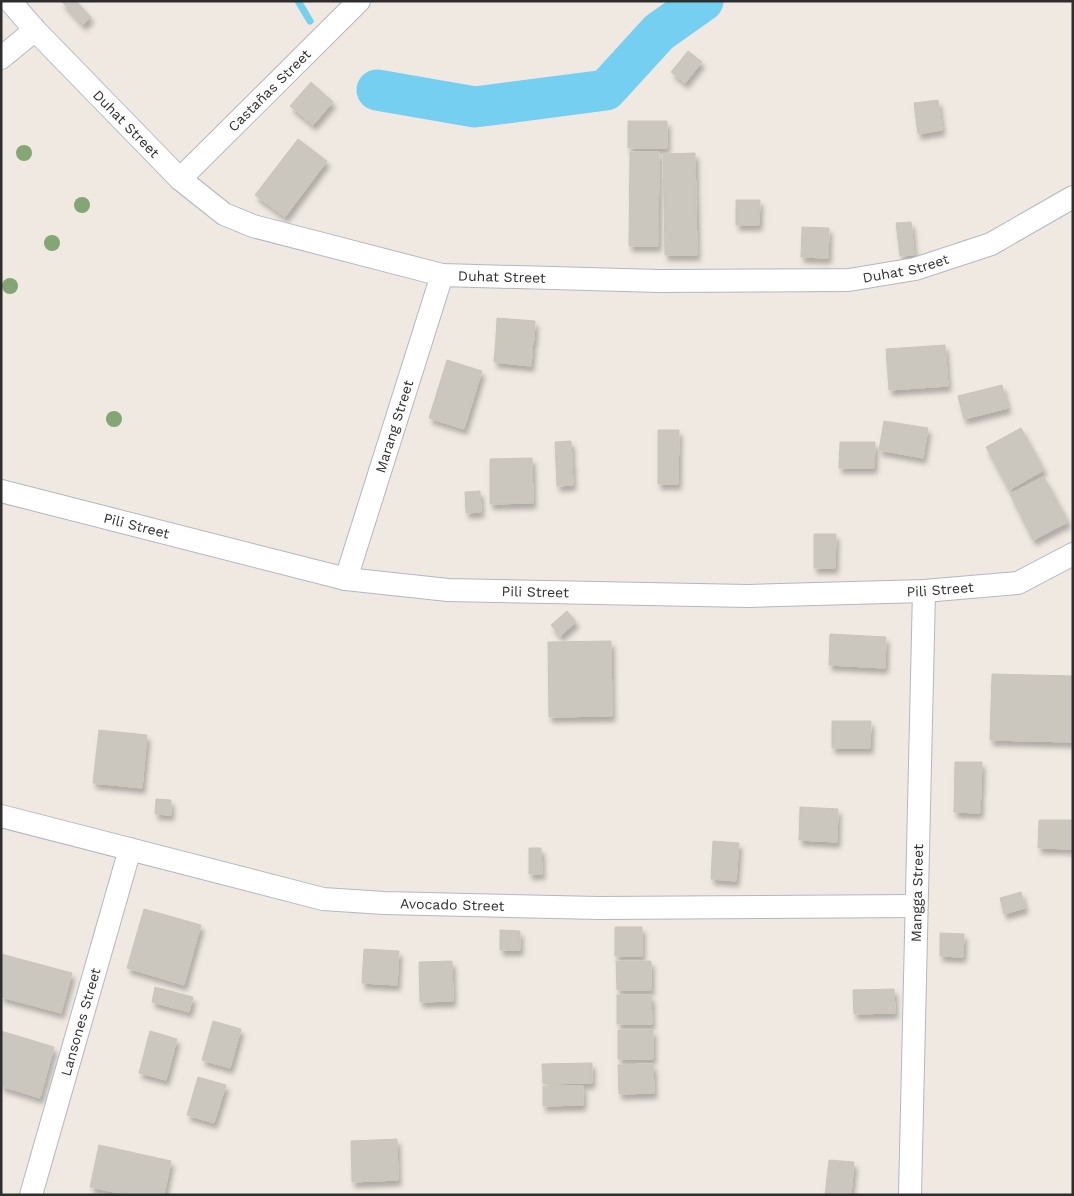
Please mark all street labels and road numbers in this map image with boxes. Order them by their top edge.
street label: Castañas Street [225,46,314,135]
street label: Duhat Street [90,87,163,161]
street label: Duhat Street [861,250,951,286]
street label: Duhat Street [458,267,546,286]
street label: Marang Street [372,378,416,475]
street label: Pili Street [102,510,171,542]
street label: Pili Street [906,579,974,599]
street label: Pili Street [502,583,569,600]
street label: Mangga Street [908,844,926,942]
street label: Avocado Street [400,895,505,914]
street label: Lansones Street [57,966,104,1078]

